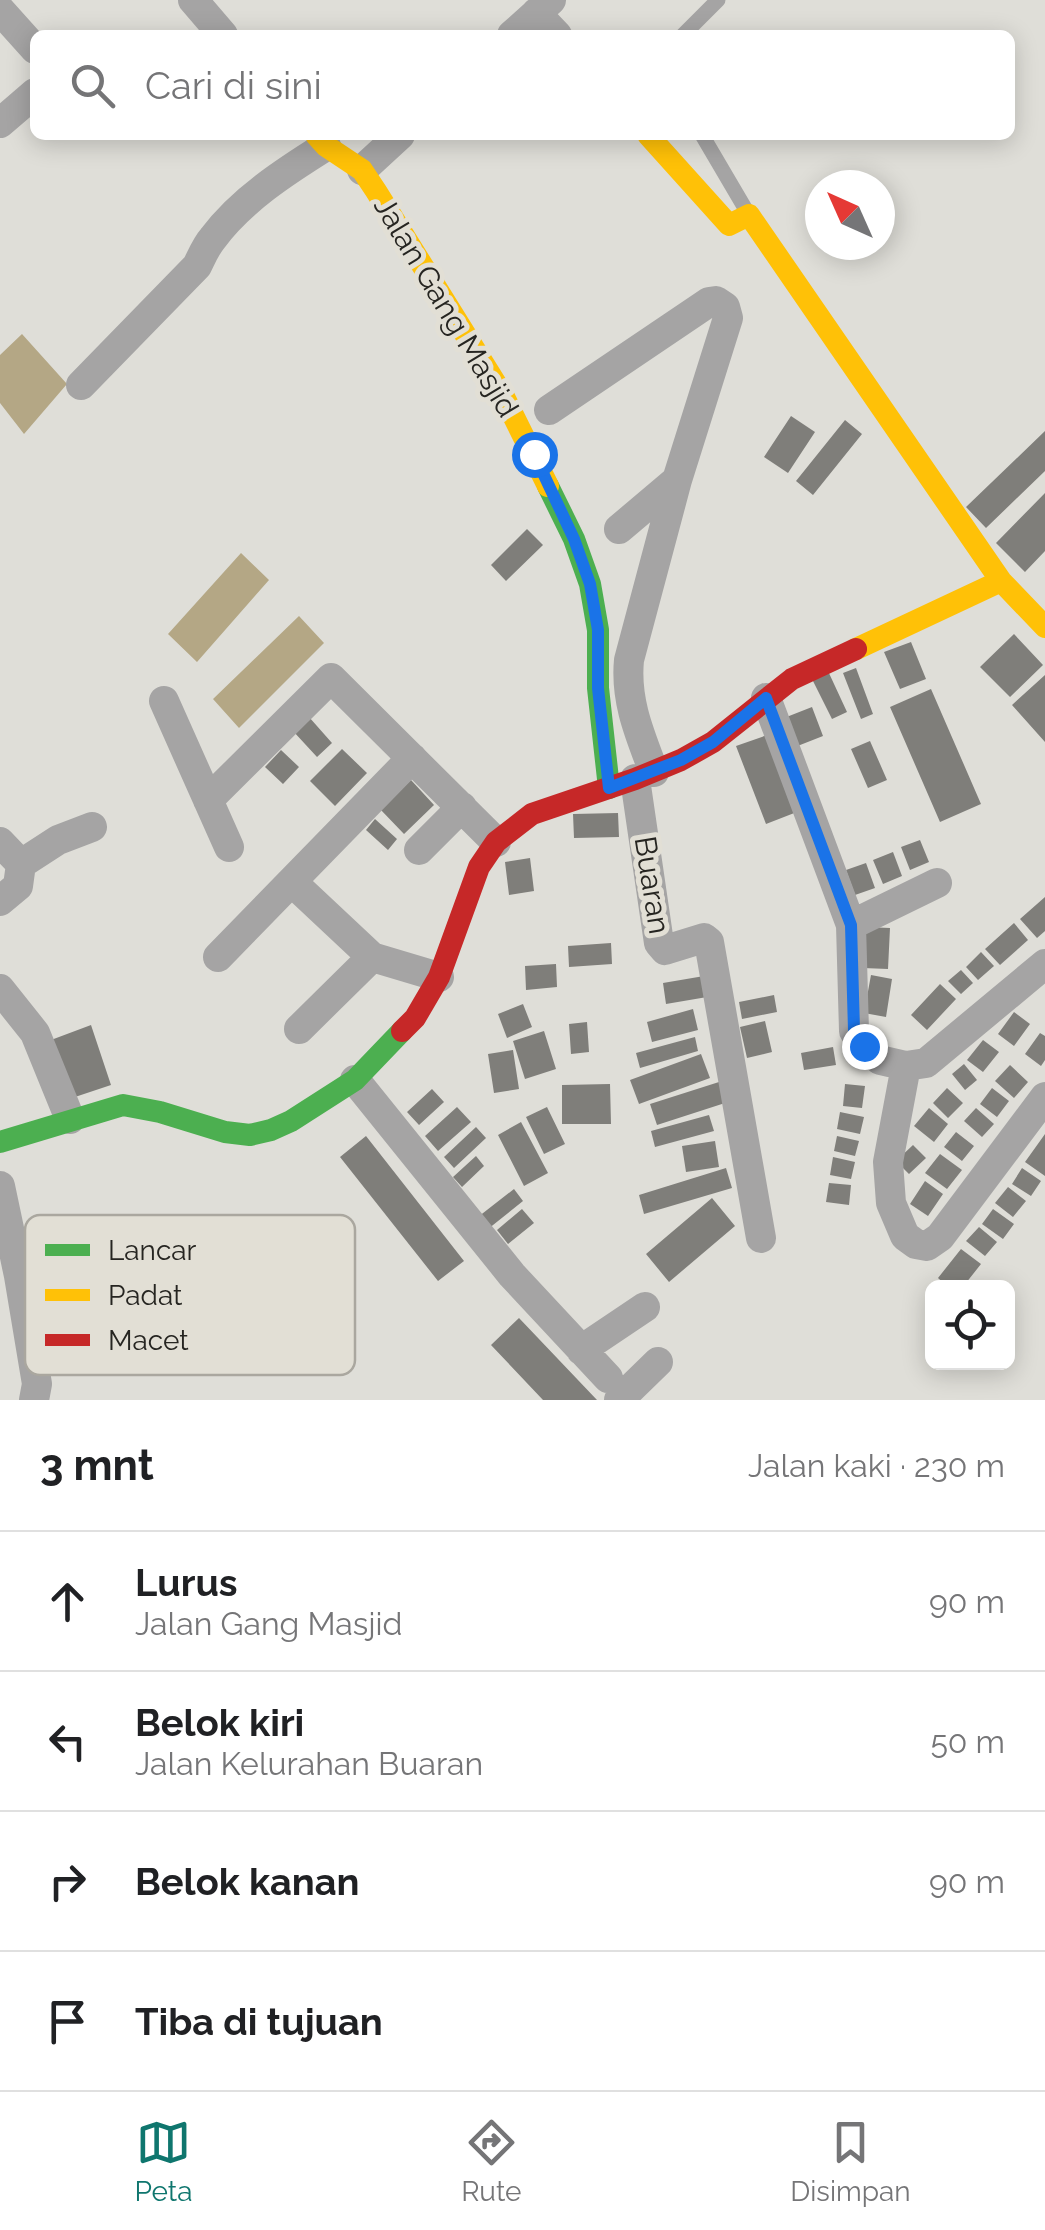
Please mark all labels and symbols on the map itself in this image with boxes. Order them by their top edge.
north arrow [805,170,895,260]
street label: Jalan Gang Masjid [367,190,526,423]
route start [512,432,558,478]
street label: Buaran [628,834,677,936]
route end [842,1024,888,1070]
legend [25,1215,355,1375]
text: Lancar [108,1234,197,1267]
text: Padat [108,1279,183,1312]
text: Macet [108,1324,189,1357]

